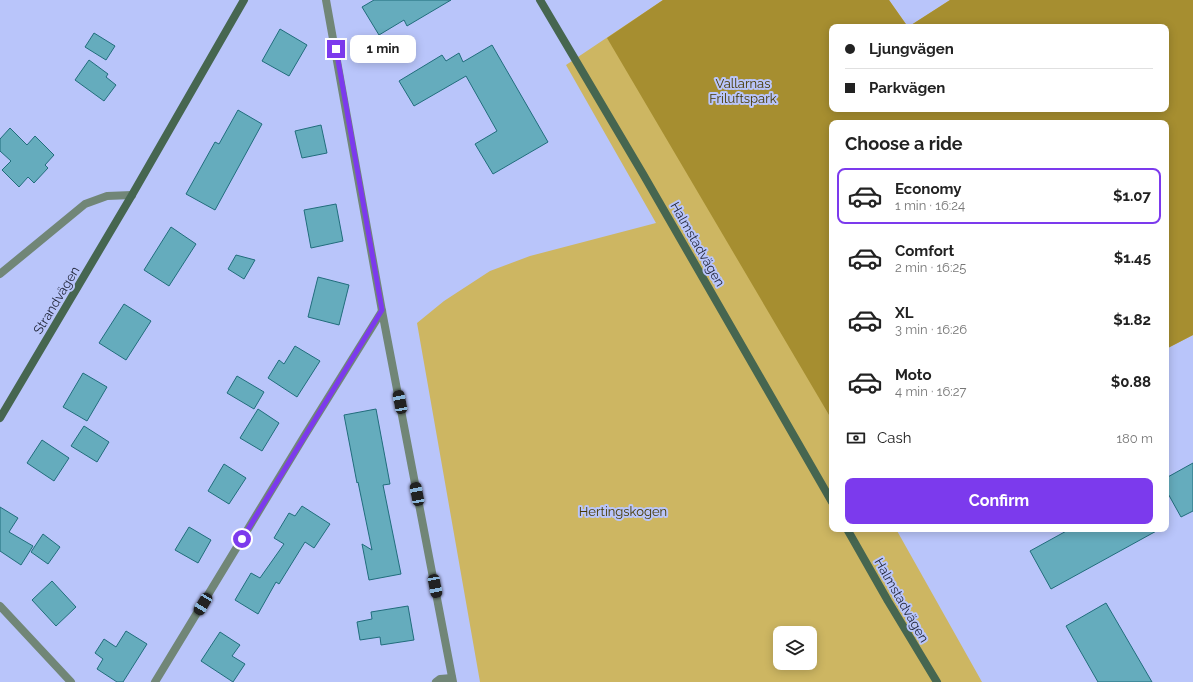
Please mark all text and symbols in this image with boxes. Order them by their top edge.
callout: 1 min [350,35,416,63]
route end [327,40,345,58]
text: Ljungvägen [869,40,954,58]
text: 1 min [367,41,399,56]
park label: Vallarnas Friluftspark [709,76,777,106]
text: Parkvägen [869,79,945,97]
text: Choose a ride [845,133,963,154]
icon: car [847,178,883,214]
text: Economy [895,180,962,198]
text: $1.07 [1113,187,1151,205]
text: 1 min · 16:24 [895,198,965,213]
street label: Halmstadvägen [667,199,728,289]
icon: car [847,240,883,276]
text: Comfort [895,242,954,260]
text: $1.45 [1114,249,1151,267]
text: 2 min · 16:25 [895,260,966,275]
street label: Strandvägen [30,264,83,337]
icon: car [847,302,883,338]
text: XL [895,304,913,322]
text: $1.82 [1113,311,1151,329]
text: 3 min · 16:26 [895,322,967,337]
icon: car [847,364,883,400]
text: Moto [895,366,932,384]
text: $0.88 [1111,373,1151,391]
text: 4 min · 16:27 [895,384,966,399]
car [392,389,408,415]
icon: cash [845,427,867,449]
text: Cash [877,429,911,447]
text: 180 m [1117,431,1153,446]
button: Confirm [845,478,1153,524]
car [409,481,425,507]
park label: Hertingskogen [579,504,667,519]
route start [233,530,251,548]
street label: Halmstadvägen [871,555,932,645]
car [427,573,443,599]
car [192,591,214,617]
map controls [773,626,817,670]
button: layers [773,626,817,670]

